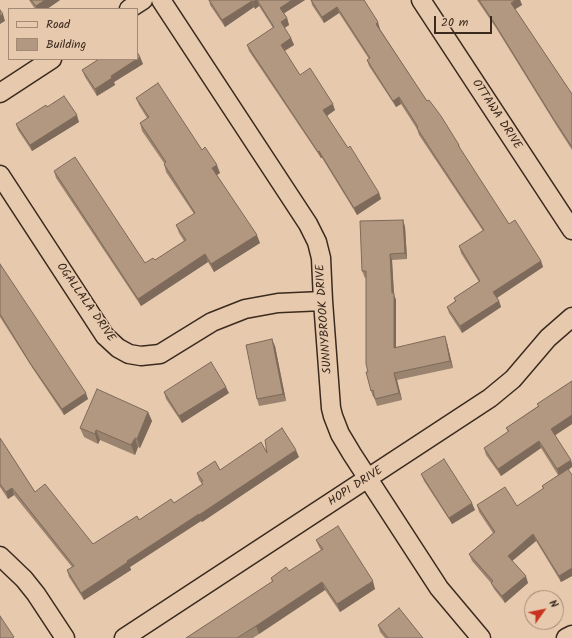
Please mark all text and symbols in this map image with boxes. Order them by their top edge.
legend [8,8,138,60]
scale bar [436,8,494,34]
text: 20 m [441,13,468,32]
text: Road [46,15,70,34]
text: Building [46,35,86,54]
street label: OTTAWA DRIVE [468,77,524,153]
street label: OGALLALA DRIVE [52,261,118,345]
street label: SUNNYBROOK DRIVE [314,264,336,374]
street label: HOPI DRIVE [326,464,386,510]
north arrow [524,590,564,630]
text: N [544,596,563,612]

